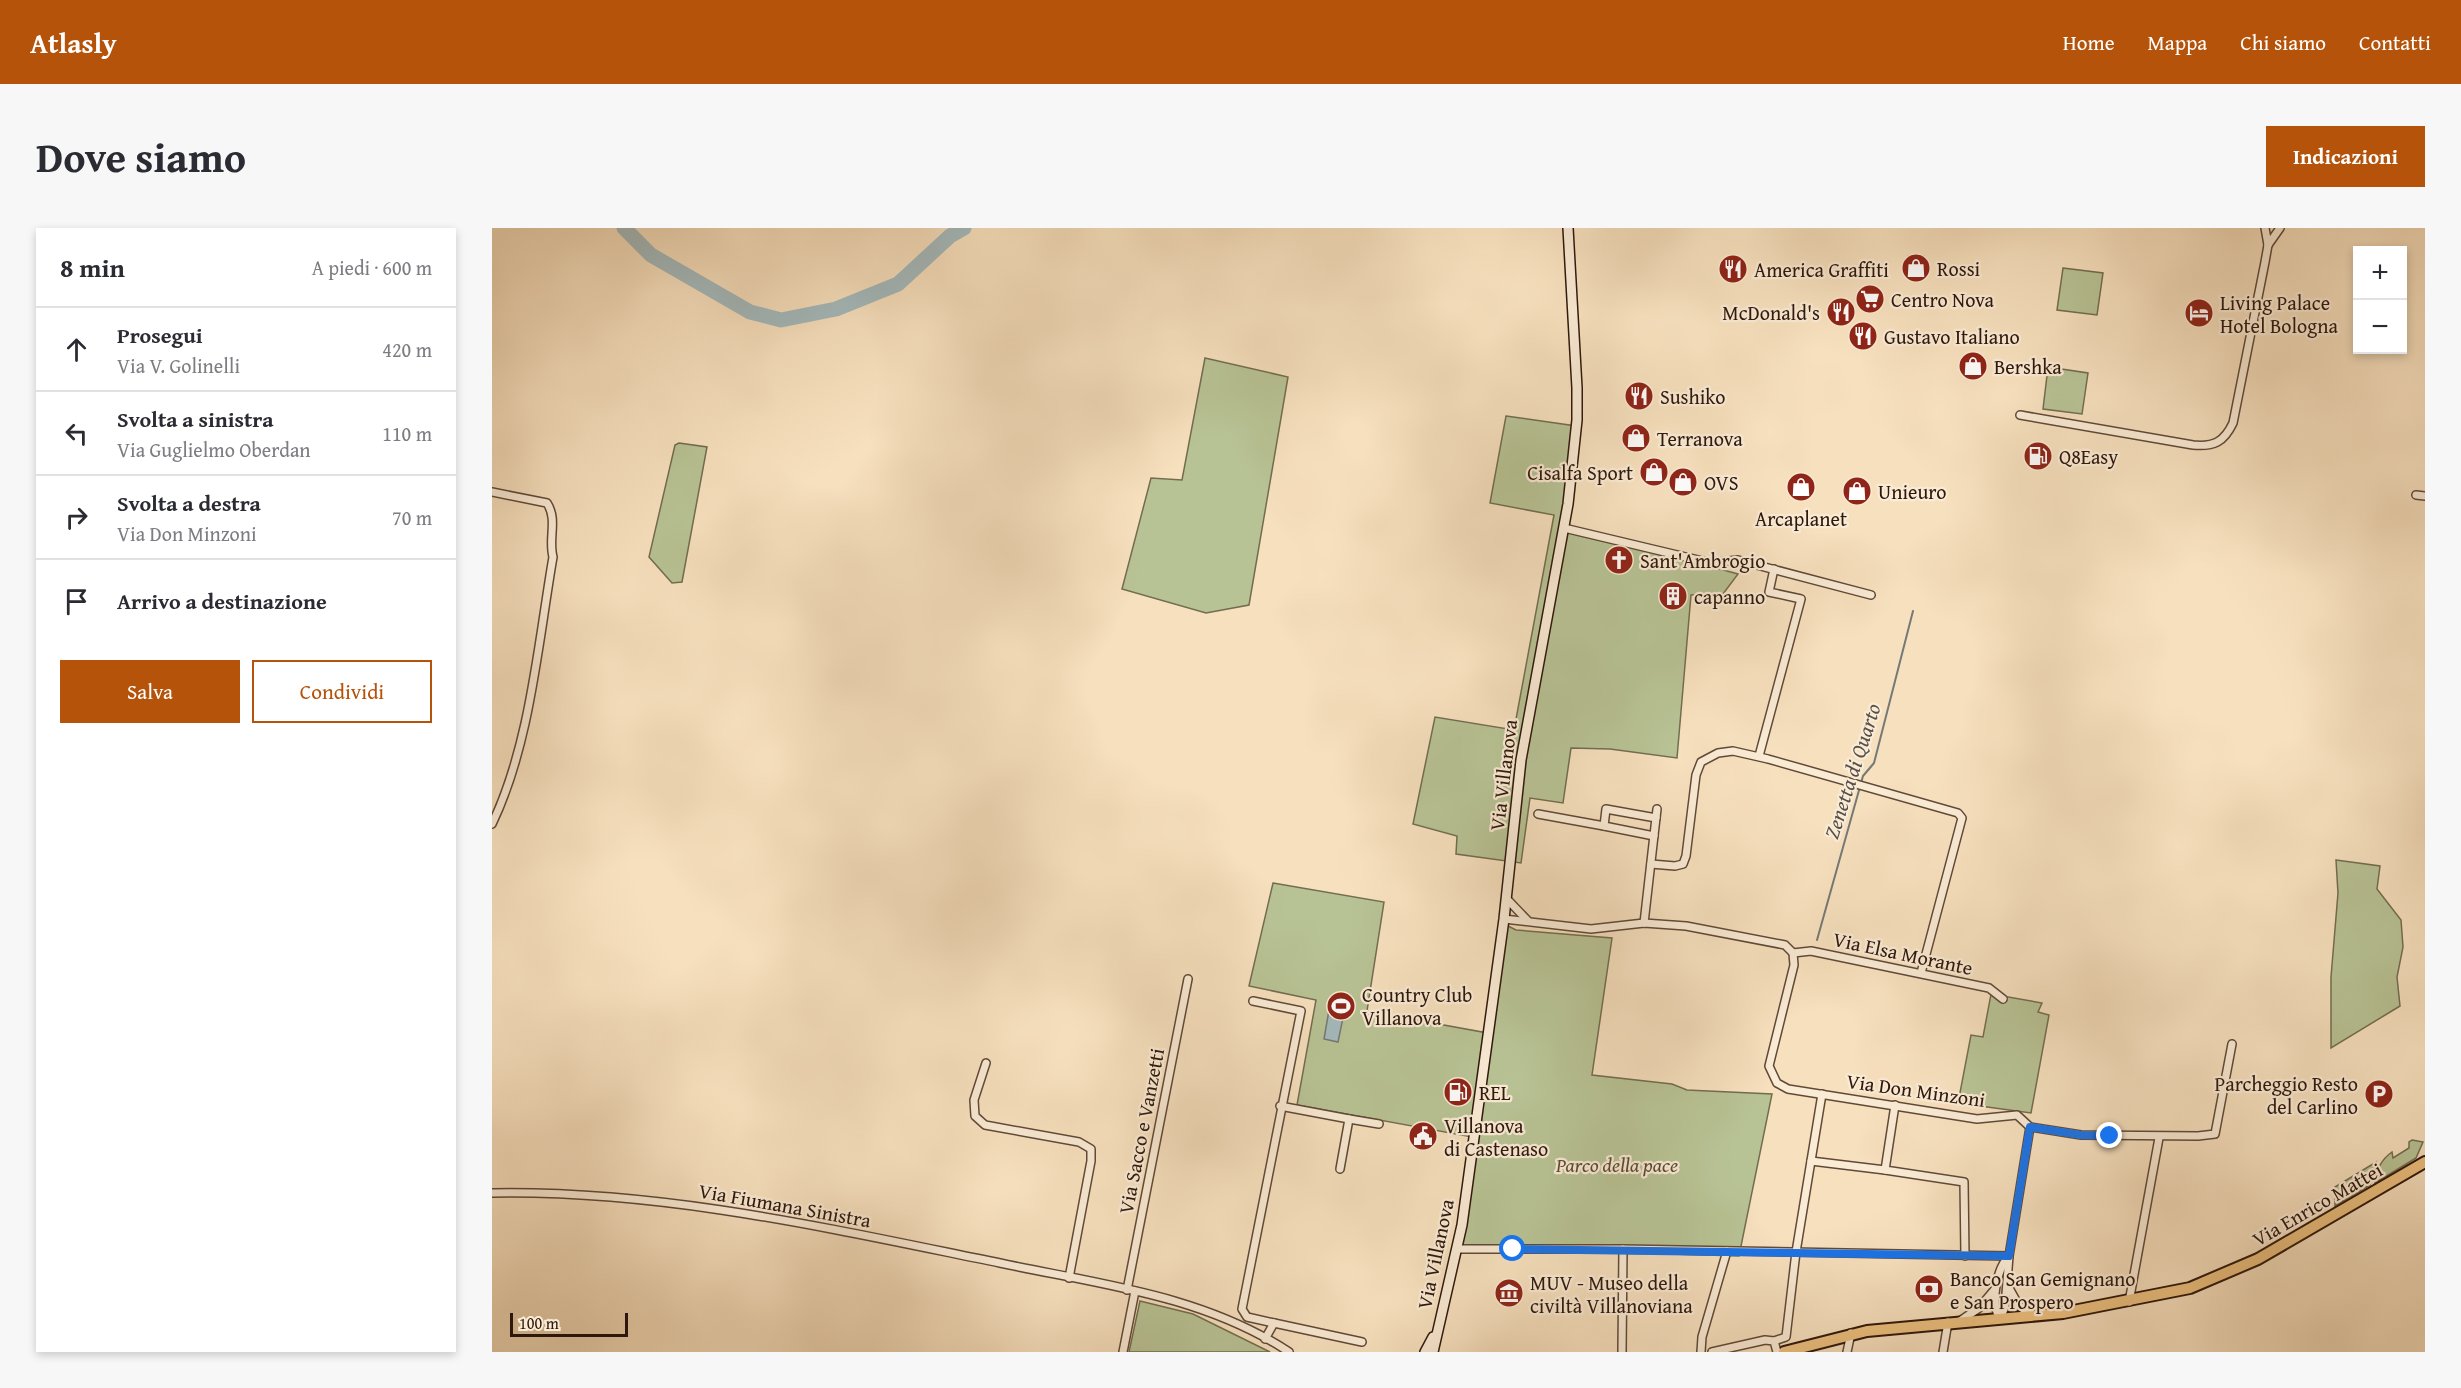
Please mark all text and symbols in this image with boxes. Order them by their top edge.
text: Atlasly [30,22,117,63]
text: Home [2063,27,2115,58]
text: Mappa [2148,27,2207,58]
text: Chi siamo [2240,27,2326,58]
text: Contatti [2359,27,2431,58]
text: Dove siamo [36,126,246,187]
button: Indicazioni [2266,126,2425,187]
map controls [2353,246,2407,354]
button: + [2353,246,2407,300]
text: 8 min [60,248,125,287]
shop icon: Rossi [1900,252,1932,284]
text: A piedi · 600 m [312,253,432,282]
restaurant icon: America Graffiti [1717,253,1749,285]
place label: Rossi [1937,254,1981,283]
place label: America Graffiti [1754,255,1889,284]
supermarket icon: Centro Nova [1854,283,1886,315]
place label: Centro Nova [1891,285,1995,314]
place label: Living Palace Hotel Bologna [2220,288,2338,340]
restaurant icon: McDonald's [1825,296,1857,328]
hotel icon: Living Palace Hotel Bologna [2183,297,2215,329]
place label: McDonald's [1722,298,1820,327]
button: − [2353,300,2407,354]
text: Prosegui [117,319,203,351]
restaurant icon: Gustavo Italiano [1847,320,1879,352]
place label: Gustavo Italiano [1884,322,2020,351]
icon: ahead [60,333,93,366]
text: 420 m [382,335,432,364]
shop icon: Bershka [1957,350,1989,382]
text: Via V. Golinelli [117,351,240,380]
place label: Bershka [1994,352,2062,381]
restaurant icon: Sushiko [1623,380,1655,412]
place label: Sushiko [1660,382,1725,411]
text: Svolta a sinistra [117,403,274,435]
icon: left [60,417,93,450]
text: 110 m [382,419,432,448]
shop icon: Terranova [1620,422,1652,454]
place label: Terranova [1657,424,1743,453]
text: Via Guglielmo Oberdan [117,435,311,464]
fuel station icon: Q8Easy [2022,440,2054,472]
place label: Q8Easy [2059,442,2118,471]
shop icon: Cisalfa Sport [1638,456,1670,488]
place label: Cisalfa Sport [1527,458,1633,487]
shop icon: OVS [1667,466,1699,498]
place label: OVS [1704,468,1738,497]
shop icon: Arcaplanet [1785,471,1817,503]
shop icon: Unieuro [1841,475,1873,507]
place label: Unieuro [1878,477,1946,506]
text: Svolta a destra [117,487,261,519]
icon: right [60,501,93,534]
text: 70 m [392,503,432,532]
place label: Arcaplanet [1755,504,1847,533]
text: Via Don Minzoni [117,519,257,548]
church icon: Sant'Ambrogio [1603,544,1635,576]
place label: Sant'Ambrogio [1640,546,1765,575]
building icon: capanno [1657,580,1689,612]
place label: capanno [1694,582,1765,611]
icon: arrive [60,585,93,618]
text: Arrivo a destinazione [117,585,327,617]
button: Salva [60,660,240,723]
button: Condividi [252,660,432,723]
water label: Zenetta di Quarto [1815,699,1889,843]
street label: Via Villanova [1482,717,1524,832]
street label: Via Elsa Morante [1831,924,1975,982]
place label: Country Club Villanova [1362,980,1472,1032]
sports icon: Country Club Villanova [1325,990,1357,1022]
street label: Via Sacco e Vanzetti [1111,1045,1171,1216]
street label: Via Don Minzoni [1845,1066,1988,1114]
place label: Parcheggio Resto del Carlino [2214,1069,2358,1121]
fuel station icon: REL [1442,1076,1474,1108]
place label: REL [1479,1078,1511,1107]
parking icon: Parcheggio Resto del Carlino [2363,1078,2395,1110]
place label: Villanova di Castenaso [1444,1111,1548,1163]
public building icon: Villanova di Castenaso [1407,1120,1439,1152]
route end [2096,1122,2122,1148]
park label: Parco della pace [1555,1150,1678,1179]
street label: Via Enrico Mattei [2246,1155,2388,1253]
street label: Via Fiumana Sinistra [697,1176,874,1235]
street label: Via Villanova [1409,1196,1461,1312]
route start [1499,1235,1525,1261]
place label: Banco San Gemignano e San Prospero [1950,1264,2136,1316]
place label: MUV - Museo della civiltà Villanoviana [1530,1268,1693,1320]
bank icon: Banco San Gemignano e San Prospero [1913,1273,1945,1305]
museum icon: MUV - Museo della civiltà Villanoviana [1493,1277,1525,1309]
scale bar [510,1310,628,1338]
text: 100 m [519,1311,559,1335]

